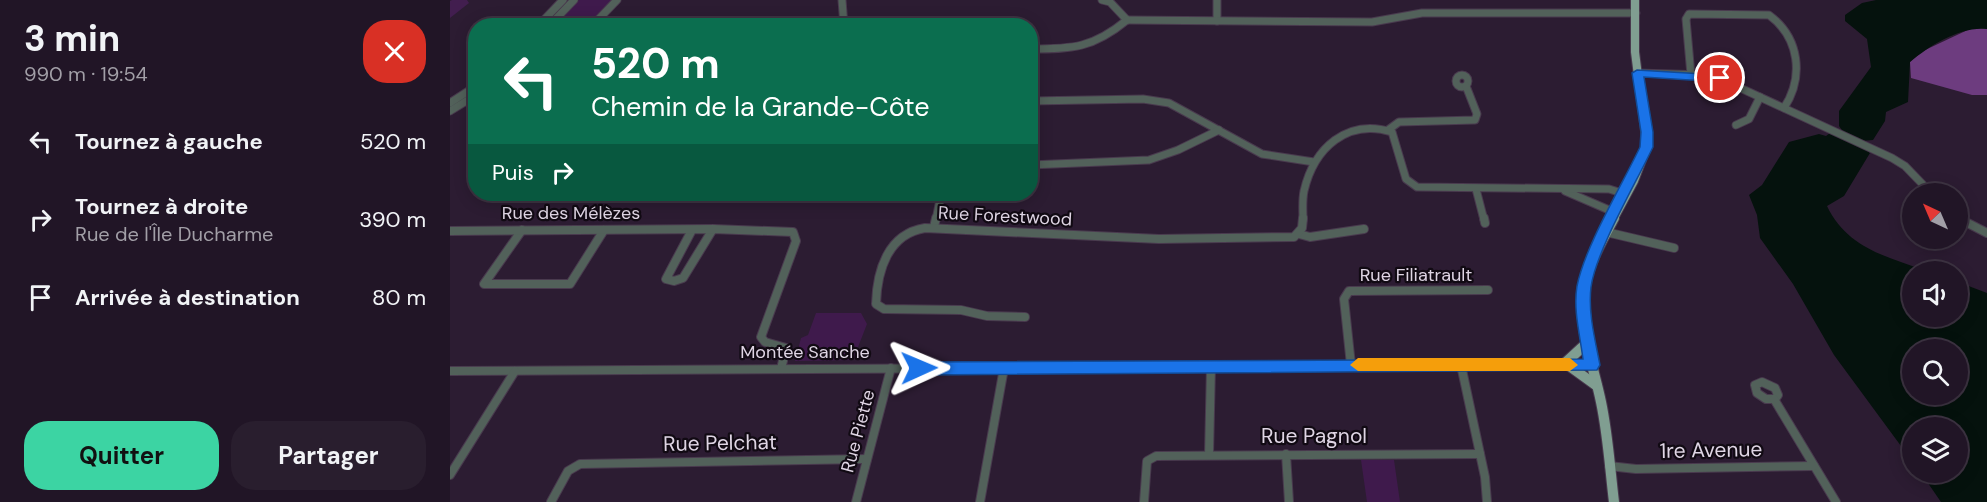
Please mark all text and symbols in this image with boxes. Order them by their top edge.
text: 3 min [24,15,120,62]
button: close [363,20,426,83]
text: 520 m [591,36,720,91]
icon: left [492,42,570,120]
pin [1694,52,1745,103]
text: 990 m · 19:54 [24,61,148,87]
icon: arrive [1703,61,1736,94]
text: Chemin de la Grande-Côte [591,89,930,124]
icon: left [24,125,57,158]
text: Tournez à gauche [75,127,263,156]
text: 520 m [360,127,426,156]
icon: right [546,156,579,189]
text: Puis [492,158,534,187]
north arrow [1902,183,1968,249]
map controls [1902,183,1968,483]
text: Tournez à droite [75,192,248,221]
street label: Rue des Mélèzes [502,201,640,225]
street label: Rue Forestwood [937,201,1073,231]
icon: right [24,203,57,236]
text: 390 m [359,205,426,234]
text: Rue de l'Île Ducharme [75,221,273,247]
button: sound [1902,261,1968,327]
street label: Rue Filiatrault [1360,263,1472,287]
icon: arrive [24,281,57,314]
text: Arrivée à destination [75,283,300,312]
text: 80 m [372,283,426,312]
position arrow [887,336,951,400]
button: search [1902,339,1968,405]
street label: Montée Sanche [740,340,870,364]
street label: Rue Piette [835,387,881,475]
button: layers [1902,417,1968,483]
button: Quitter [24,421,219,490]
button: Partager [231,421,426,490]
street label: Rue Pagnol [1261,422,1367,450]
street label: Rue Pelchat [663,428,777,458]
street label: 1re Avenue [1659,435,1763,465]

